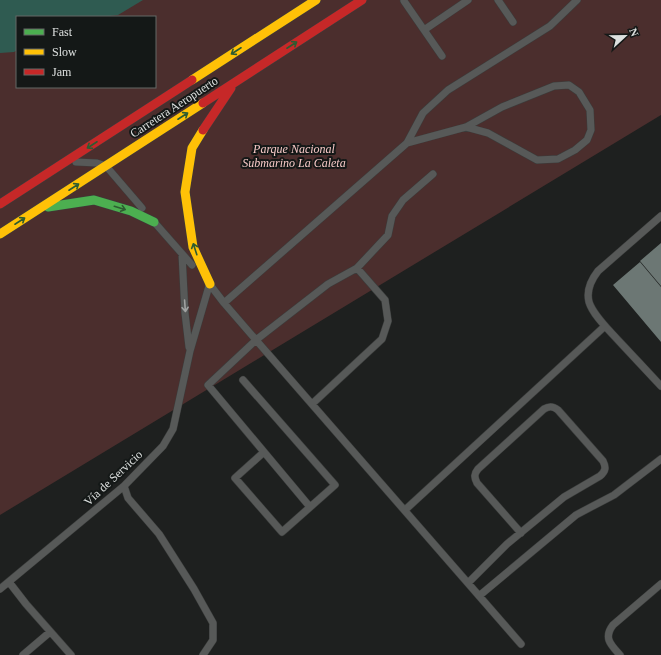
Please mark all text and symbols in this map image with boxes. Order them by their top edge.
legend [16,16,156,88]
north arrow [605,16,645,56]
text: Fast [52,25,73,39]
text: N [627,26,641,38]
one-way arrow [286,41,298,49]
text: Slow [52,45,77,59]
one-way arrow [230,48,242,56]
text: Jam [52,65,72,79]
street label: Carretera Aeropuerto [128,73,220,141]
one-way arrow [177,112,188,120]
one-way arrow [87,141,98,149]
park label: Parque Nacional Submarino La Caleta [242,142,346,170]
one-way arrow [68,182,80,190]
one-way arrow [114,205,127,212]
one-way arrow [15,217,26,225]
one-way arrow [191,242,198,255]
one-way arrow [181,299,189,312]
street label: Vía de Servicio [81,447,145,509]

